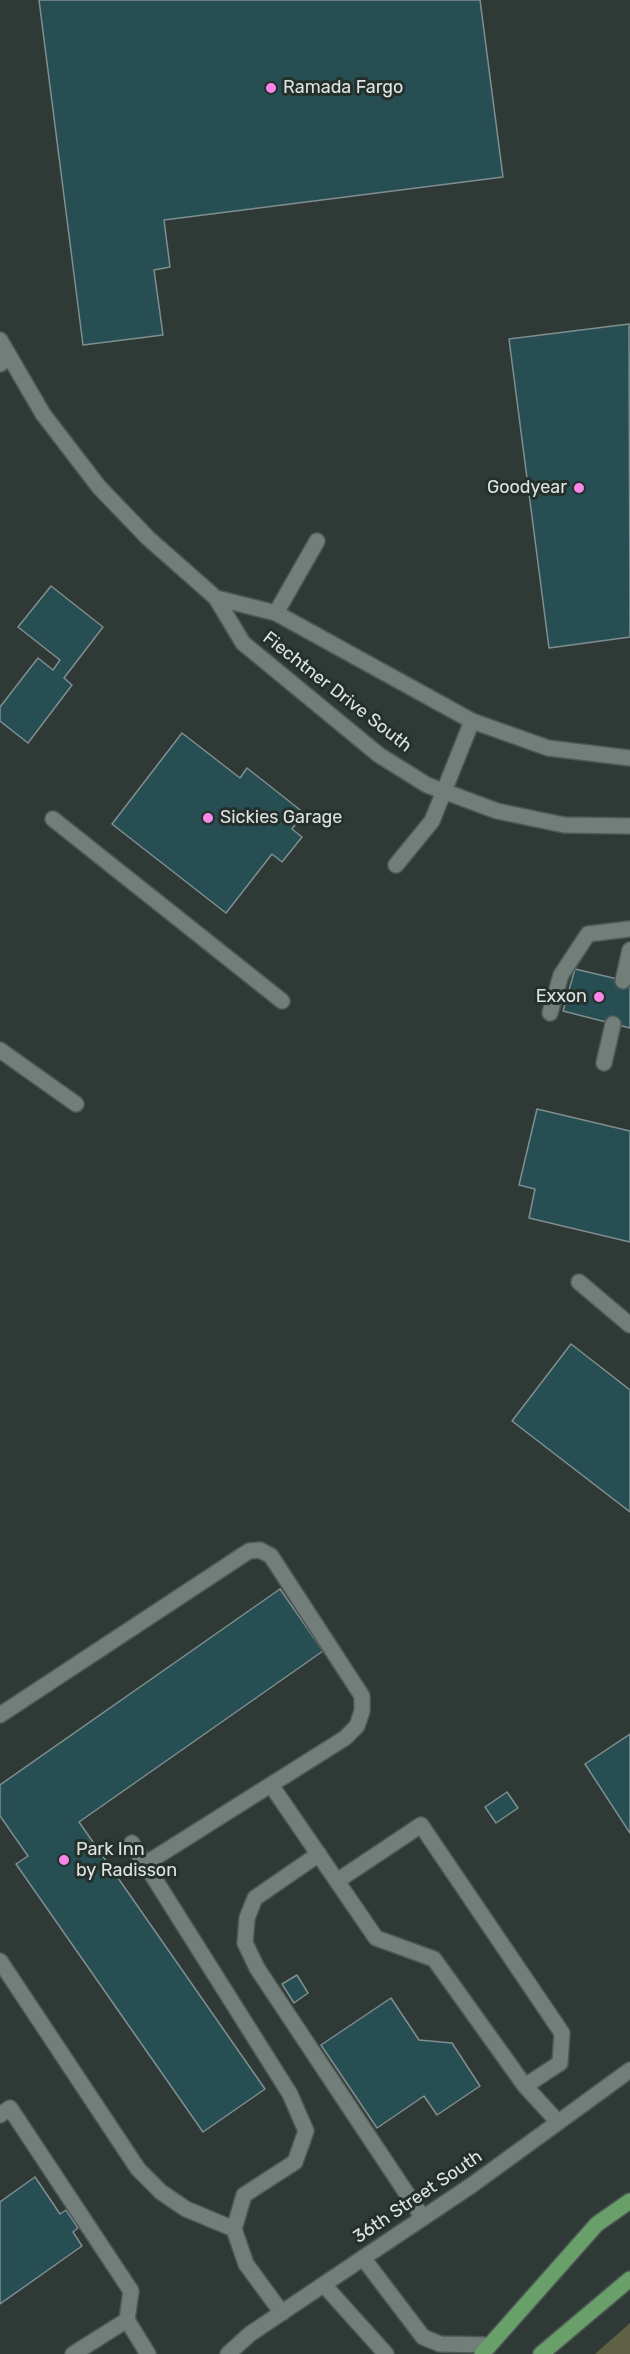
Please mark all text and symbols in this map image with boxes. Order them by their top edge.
place label: Ramada Fargo [283,77,403,99]
marker: Ramada Fargo [264,81,278,95]
place label: Goodyear [487,477,567,499]
marker: Goodyear [572,481,586,495]
street label: Fiechtner Drive South [258,627,416,757]
place label: Sickies Garage [220,807,342,829]
marker: Sickies Garage [201,811,215,825]
place label: Exxon [536,986,587,1008]
marker: Exxon [592,990,606,1004]
place label: Park Inn by Radisson [76,1839,177,1882]
marker: Park Inn by Radisson [57,1853,71,1867]
street label: 36th Street South [349,2146,487,2248]

